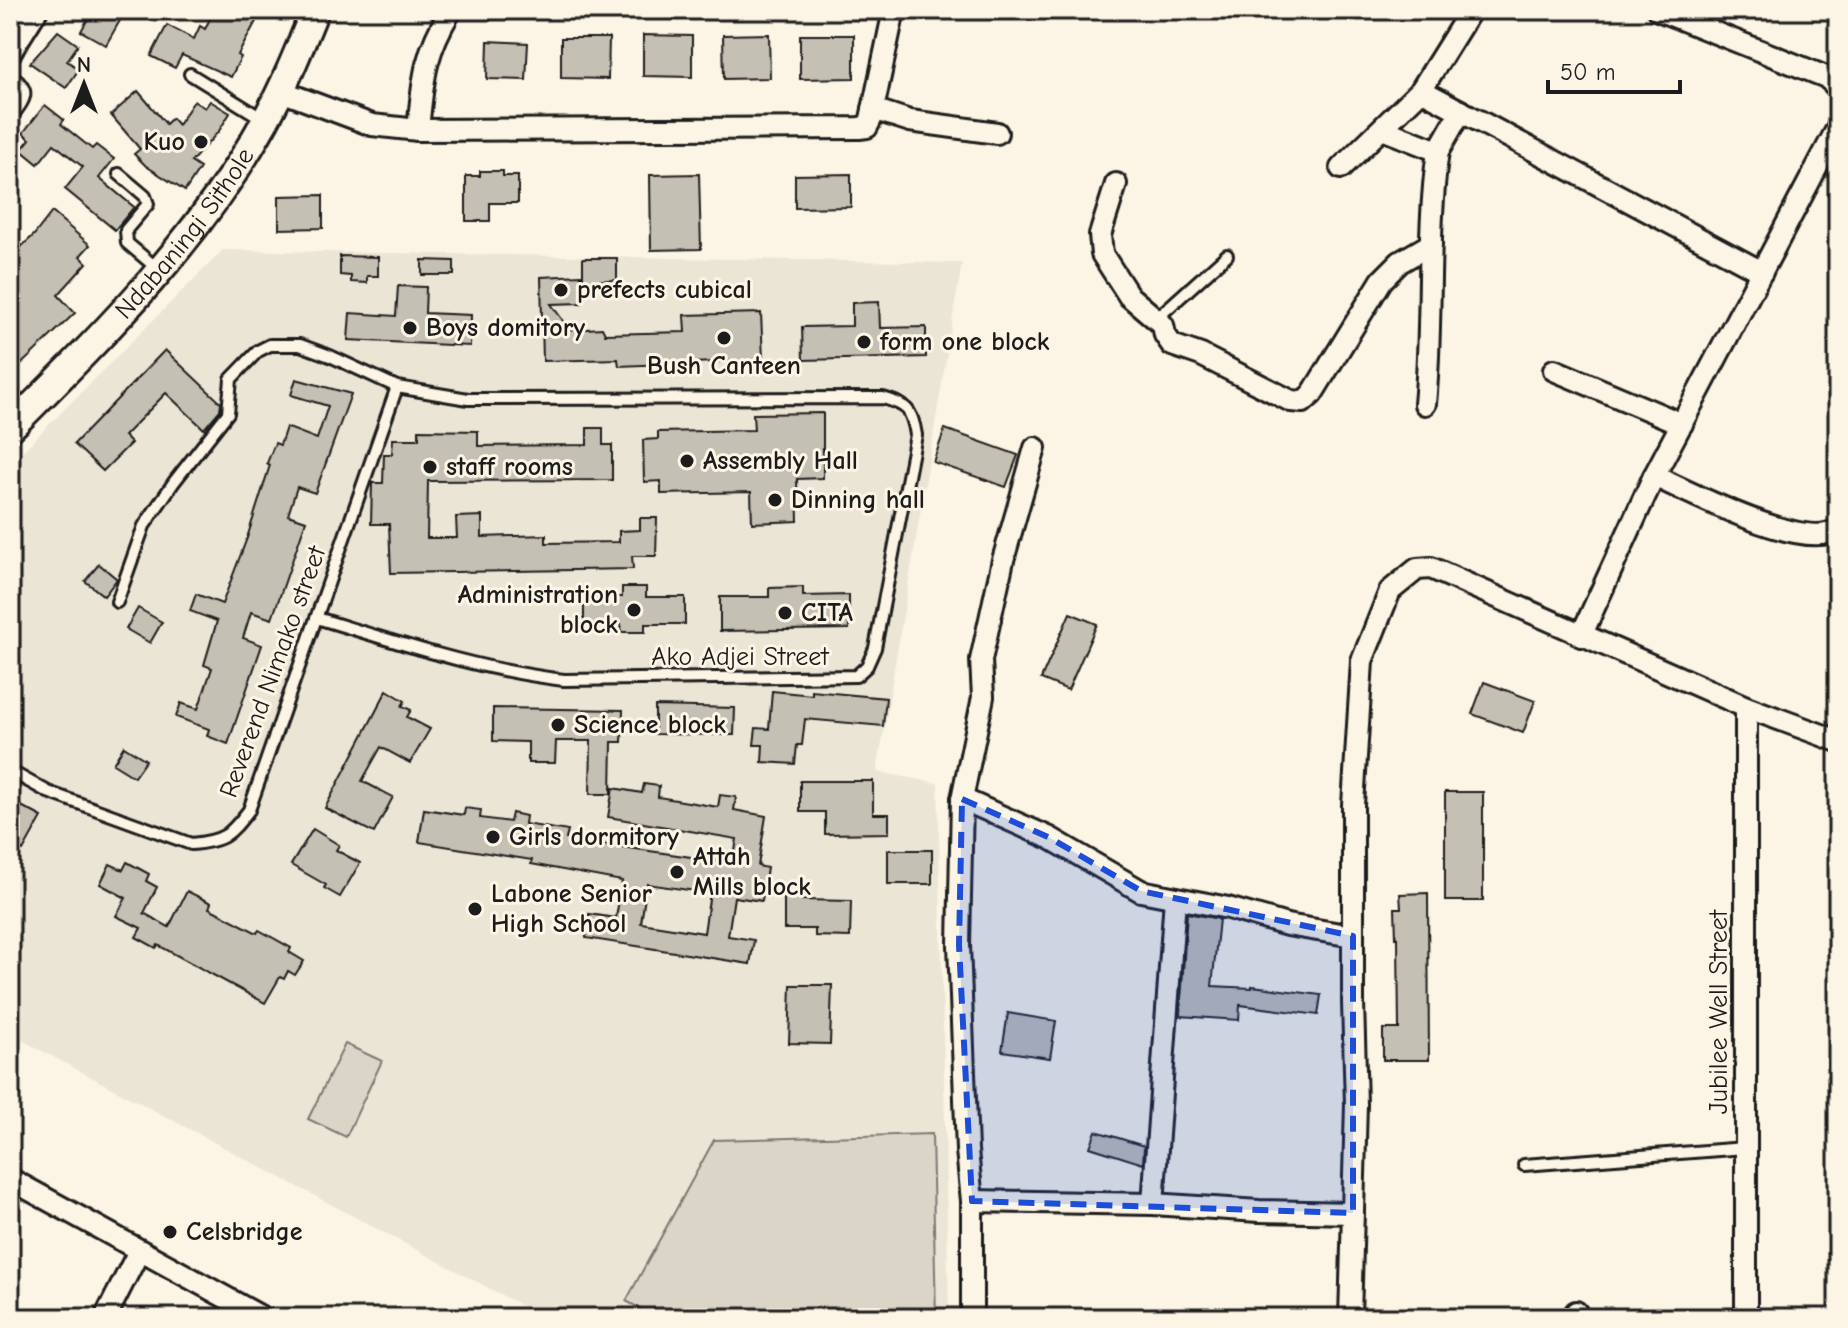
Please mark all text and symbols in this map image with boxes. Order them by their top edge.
north arrow [44,44,124,124]
scale bar [1548,44,1680,94]
text: N [77,52,91,78]
text: 50 m [1560,58,1616,86]
place label: Kuo [143,127,185,157]
marker: Kuo [192,133,210,151]
street label: Ndabaningi Sithole [109,143,261,325]
place label: prefects cubical [577,275,752,305]
marker: prefects cubical [552,281,570,299]
place label: Boys domitory [426,313,585,343]
marker: Boys domitory [401,319,419,337]
place label: form one block [879,327,1050,357]
marker: Bush Canteen [715,329,733,347]
marker: form one block [855,333,873,351]
place label: Bush Canteen [647,351,801,381]
place label: Assembly Hall [703,446,858,476]
place label: staff rooms [446,452,573,482]
marker: Assembly Hall [678,452,696,470]
marker: staff rooms [421,458,439,476]
place label: Dinning hall [791,485,925,515]
marker: Dinning hall [766,491,784,509]
street label: Reverend Nimako street [214,541,333,802]
place label: Administration block [458,580,618,640]
place label: CITA [801,598,854,628]
marker: Administration block [625,601,643,619]
marker: CITA [776,604,794,622]
street label: Ako Adjei Street [651,642,830,672]
place label: Science block [574,710,726,740]
marker: Science block [549,716,567,734]
place label: Girls dormitory [509,822,679,852]
marker: Girls dormitory [484,828,502,846]
place label: Attah Mills block [693,842,811,902]
marker: Attah Mills block [668,863,686,881]
place label: Labone Senior High School [491,879,653,939]
marker: Labone Senior High School [466,900,484,918]
street label: Jubilee Well Street [1704,908,1734,1114]
place label: Celsbridge [186,1217,303,1247]
marker: Celsbridge [161,1223,179,1241]

